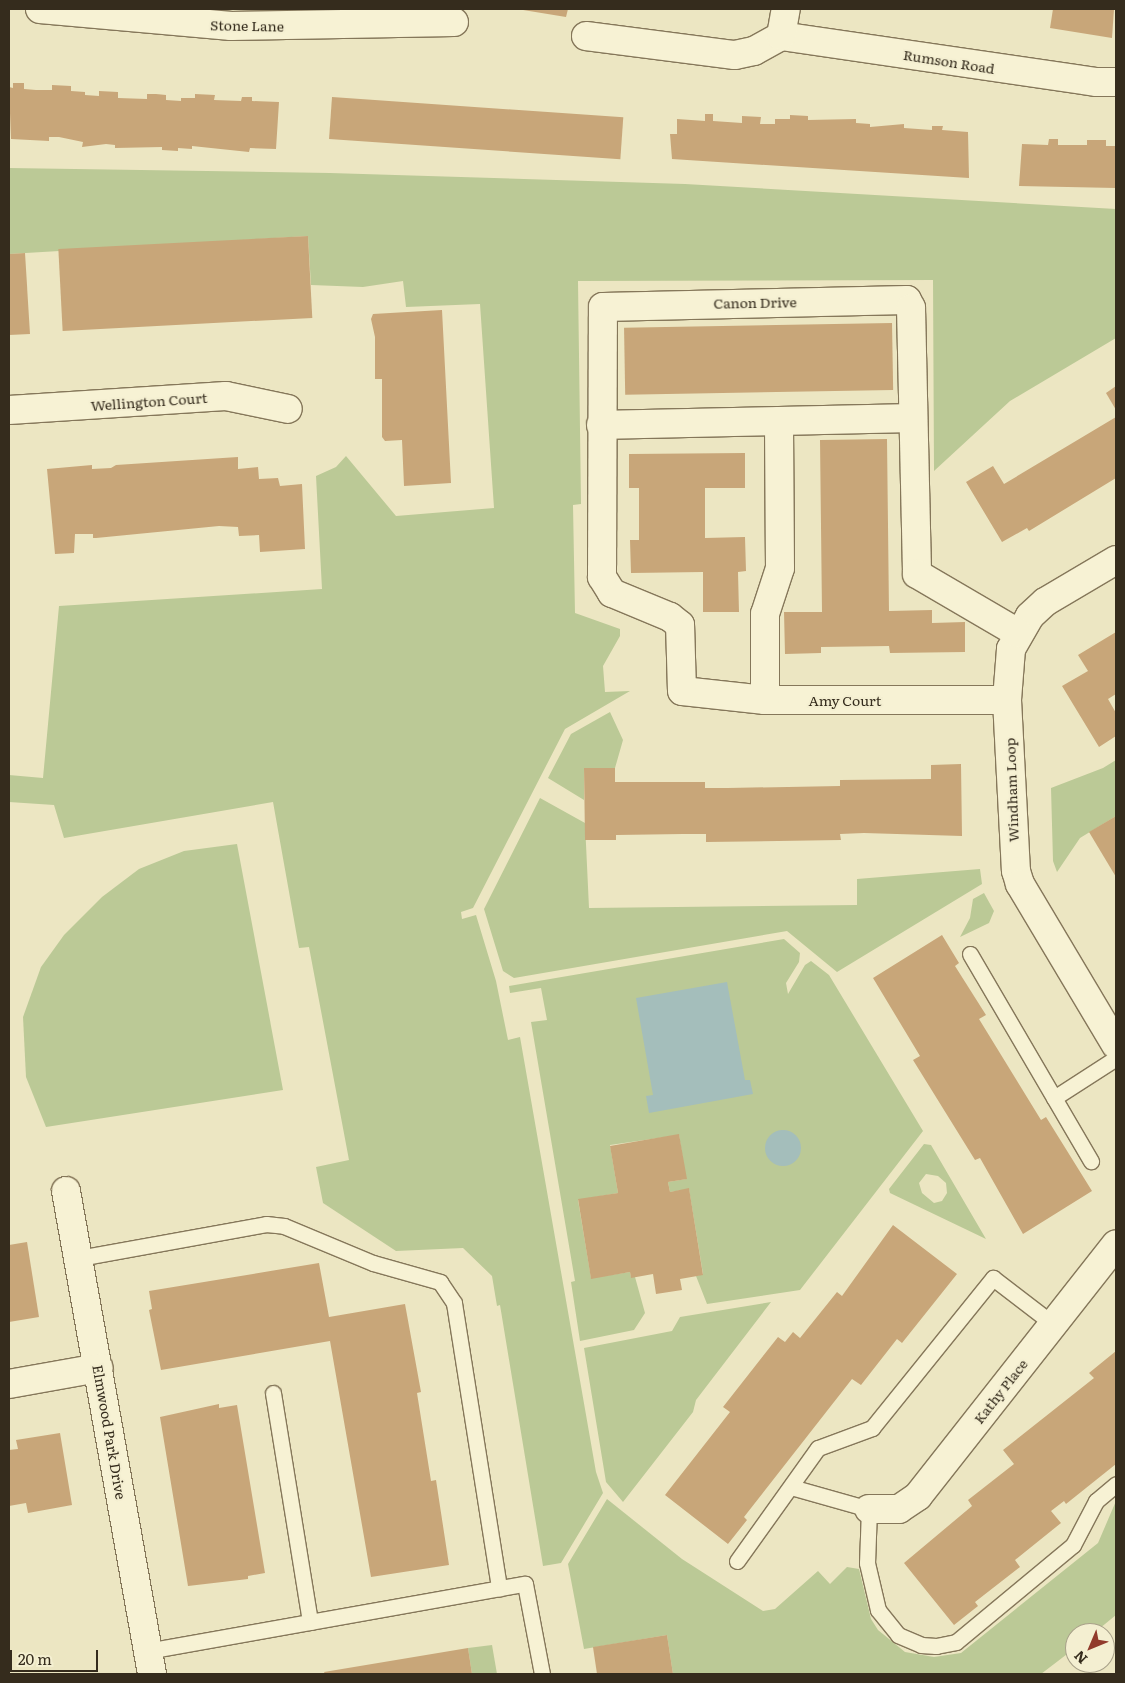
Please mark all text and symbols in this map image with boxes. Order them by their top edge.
street label: Stone Lane [210,16,284,34]
street label: Rumson Road [902,45,996,77]
street label: Canon Drive [713,293,797,311]
street label: Wellington Court [90,389,208,413]
street label: Amy Court [809,692,881,708]
street label: Windham Loop [1001,738,1021,842]
street label: Kathy Place [970,1355,1030,1427]
street label: Elmwood Park Drive [90,1363,130,1501]
north arrow [1065,1623,1115,1673]
scale bar [12,1640,100,1672]
text: 20 m [18,1647,52,1670]
text: N [1069,1647,1091,1669]

